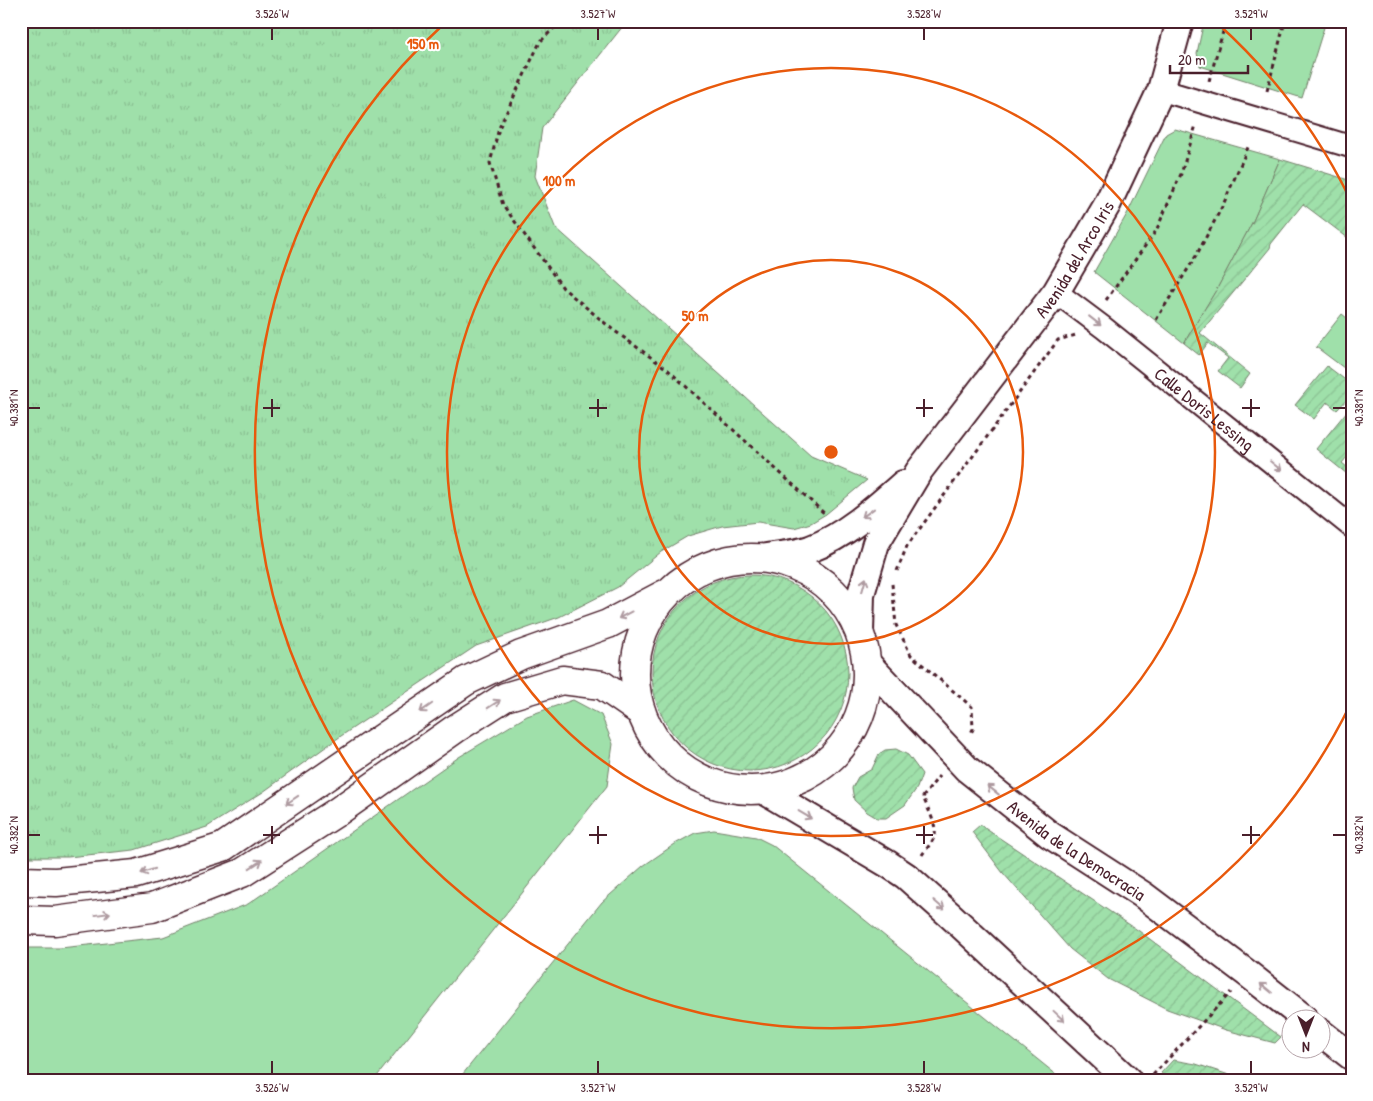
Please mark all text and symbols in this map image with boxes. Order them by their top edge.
text: 3.526°W [255,5,289,22]
text: 3.527°W [581,5,616,22]
text: 3.528°W [907,5,942,22]
text: 3.529°W [1234,5,1268,22]
text: 150 m [407,33,439,54]
scale bar [1170,42,1248,74]
text: 20 m [1178,49,1205,70]
text: 100 m [543,170,575,191]
street label: Avenida del Arco Iris [1028,196,1119,323]
text: 50 m [682,305,708,326]
one-way arrow [1088,315,1101,326]
street label: Calle Doris Lessing [1149,361,1260,457]
text: 40.381°N [5,390,22,426]
text: 40.381°N [1350,390,1367,426]
centre of rings [822,443,840,461]
one-way arrow [1270,461,1283,472]
one-way arrow [862,508,875,519]
one-way arrow [860,577,870,593]
one-way arrow [618,611,633,620]
one-way arrow [487,698,501,708]
one-way arrow [419,703,433,713]
one-way arrow [987,784,1000,795]
street label: Avenida de la Democracia [1003,794,1151,906]
one-way arrow [286,795,300,805]
one-way arrow [798,810,812,820]
text: 40.382°N [5,816,22,854]
text: 40.382°N [1350,816,1367,854]
one-way arrow [249,859,263,869]
one-way arrow [140,866,156,876]
one-way arrow [933,899,946,911]
one-way arrow [95,909,111,919]
one-way arrow [1259,982,1272,993]
north arrow [1280,1008,1330,1058]
one-way arrow [1052,1010,1065,1022]
text: N [1302,1038,1310,1057]
text: 3.526°W [255,1079,289,1096]
text: 3.527°W [581,1079,616,1096]
text: 3.528°W [907,1079,942,1096]
text: 3.529°W [1234,1079,1268,1096]

